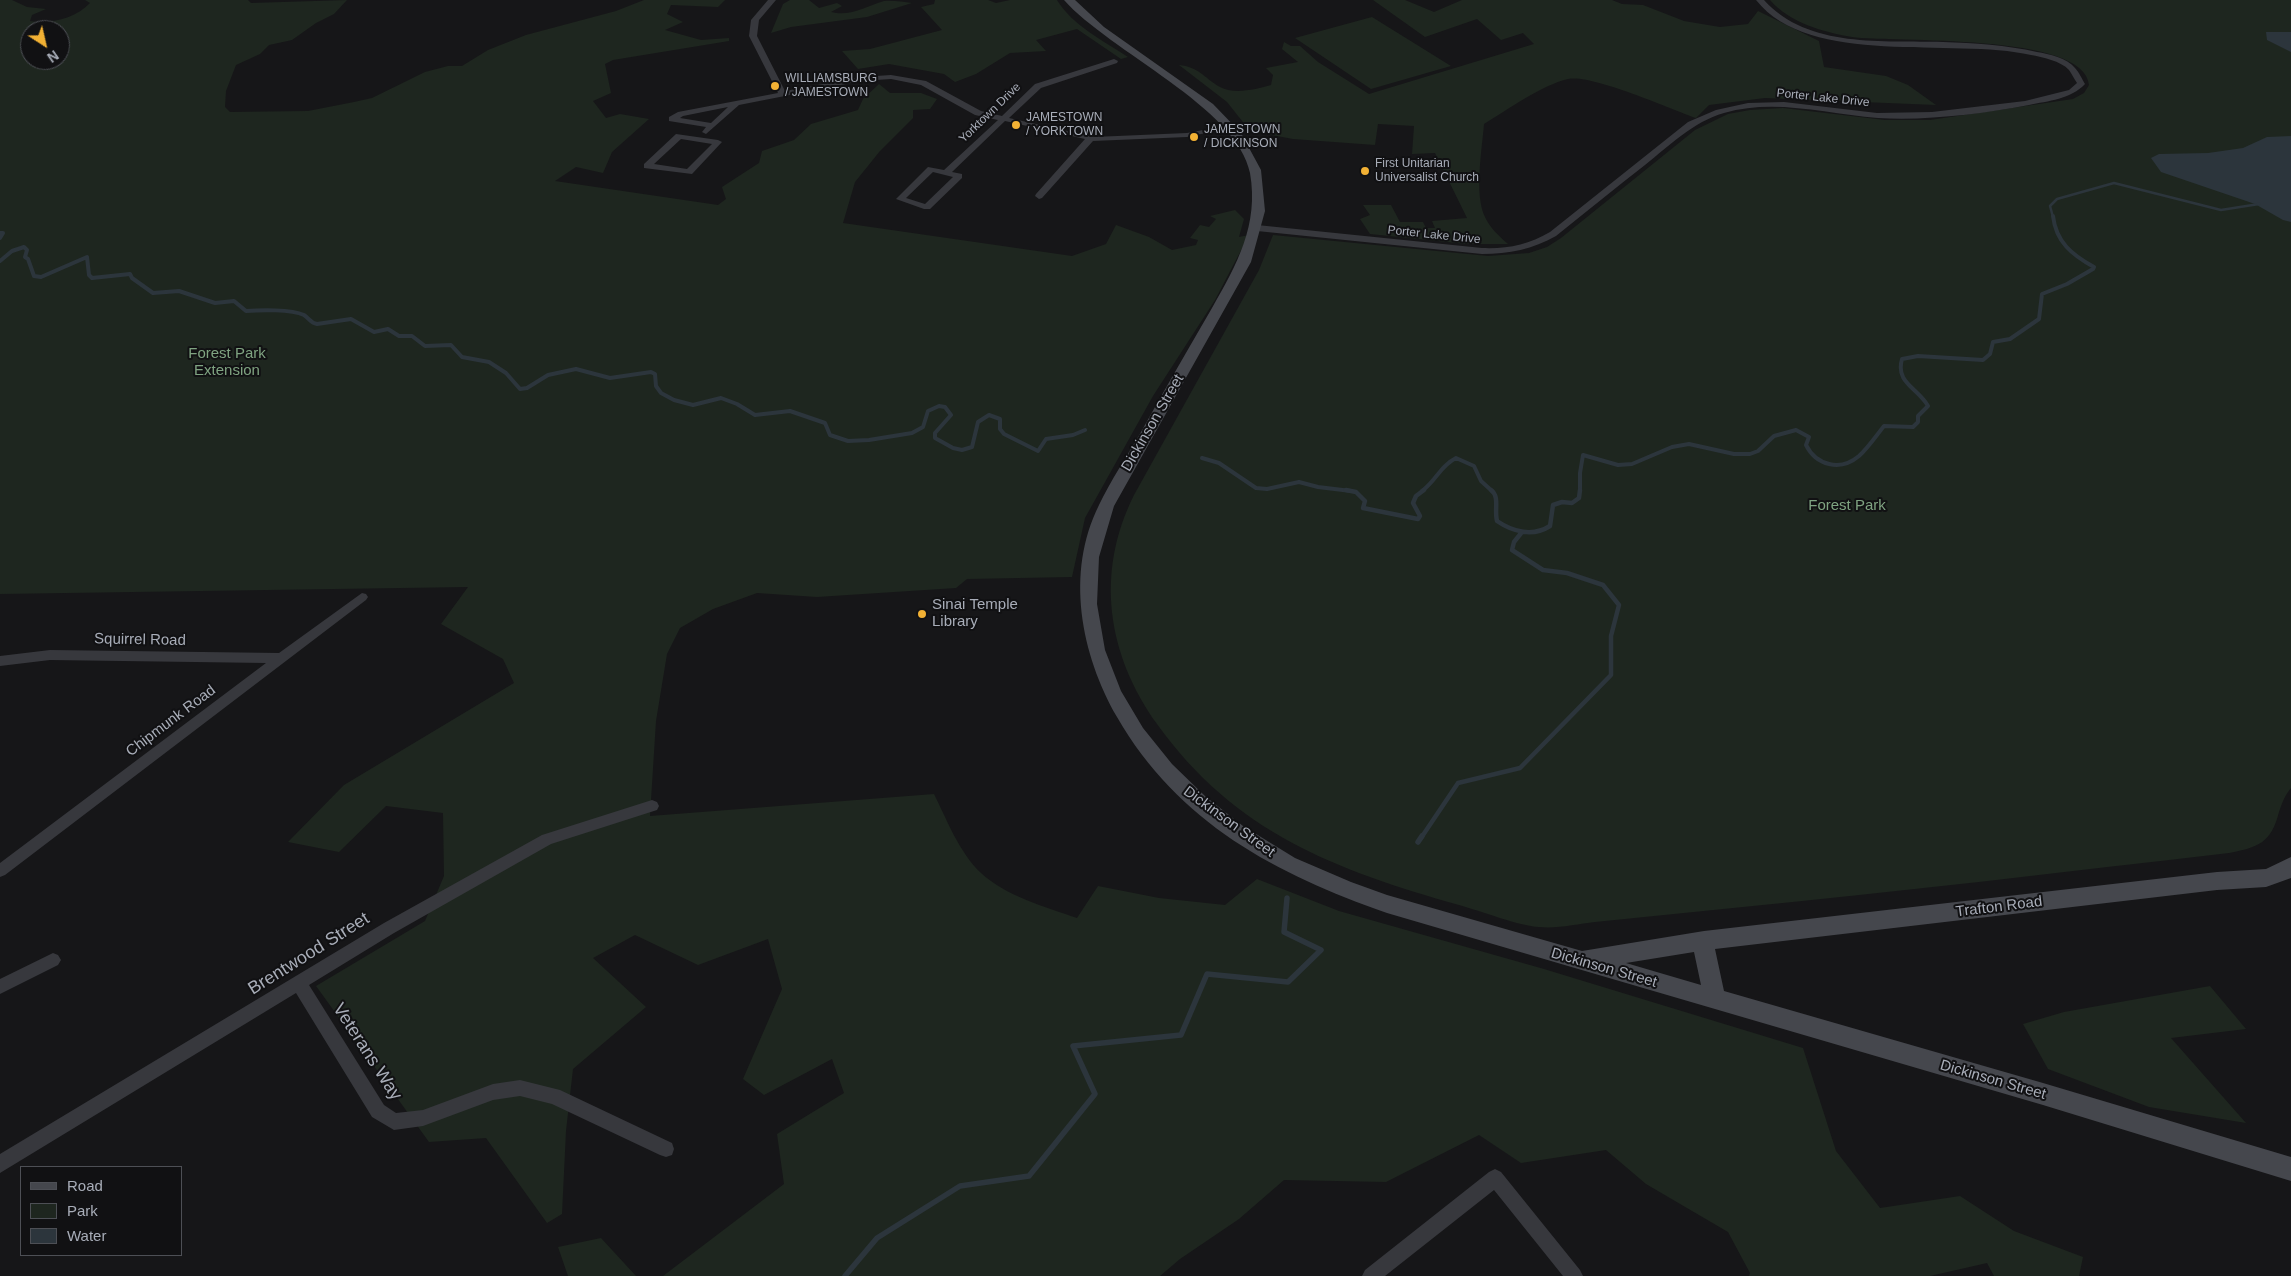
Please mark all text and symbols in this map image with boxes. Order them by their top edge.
north arrow [20,20,70,70]
text: N [44,47,62,66]
place label: WILLIAMSBURG / JAMESTOWN [785,72,877,100]
marker: WILLIAMSBURG / JAMESTOWN [769,80,781,92]
street label: Yorktown Drive [956,80,1024,146]
street label: Porter Lake Drive [1776,86,1870,110]
place label: JAMESTOWN / YORKTOWN [1026,111,1103,139]
marker: JAMESTOWN / YORKTOWN [1010,119,1022,131]
place label: JAMESTOWN / DICKINSON [1204,123,1280,151]
marker: JAMESTOWN / DICKINSON [1188,131,1200,143]
place label: First Unitarian Universalist Church [1375,157,1479,185]
marker: First Unitarian Universalist Church [1359,165,1371,177]
street label: Porter Lake Drive [1387,223,1481,247]
park label: Forest Park Extension [188,345,266,380]
street label: Dickinson Street [1118,371,1188,475]
park label: Forest Park [1808,497,1886,515]
place label: Sinai Temple Library [932,596,1018,631]
marker: Sinai Temple Library [916,608,928,620]
street label: Squirrel Road [94,630,186,650]
street label: Chipmunk Road [123,681,219,761]
street label: Dickinson Street [1180,783,1278,861]
street label: Trafton Road [1955,893,2043,921]
street label: Brentwood Street [244,908,374,1000]
street label: Dickinson Street [1549,944,1659,992]
street label: Veterans Way [328,999,406,1105]
street label: Dickinson Street [1938,1056,2048,1104]
legend [20,1166,182,1256]
text: Road [67,1177,103,1194]
text: Park [67,1202,98,1219]
text: Water [67,1227,106,1244]

